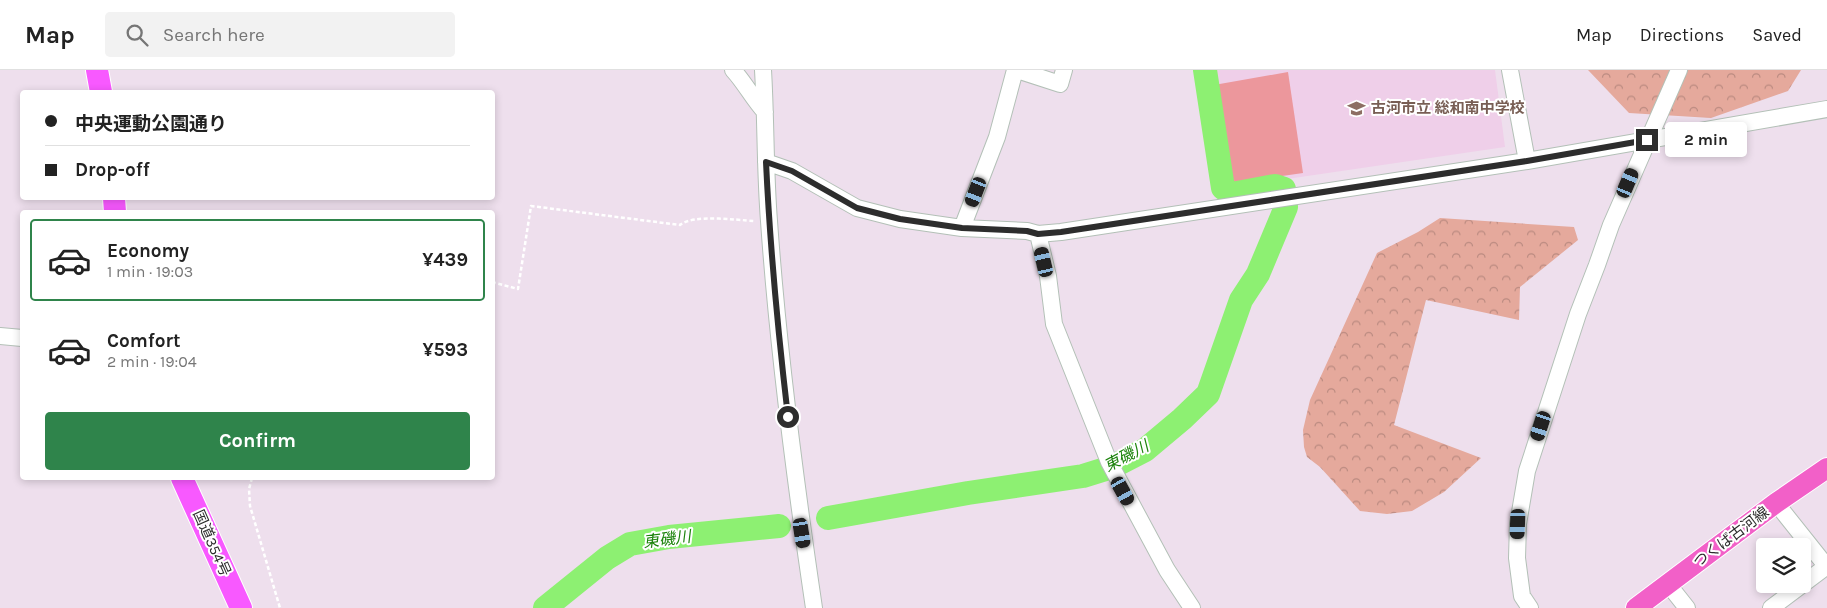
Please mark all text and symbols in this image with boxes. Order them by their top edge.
search box [105,12,455,57]
text: Map [25,21,75,49]
icon: search [123,21,151,49]
text: Search here [163,24,265,46]
text: Map [1576,24,1612,46]
text: Directions [1640,24,1724,46]
text: Saved [1752,24,1802,46]
school or university icon: 古河市立 総和南中学校 [1347,98,1367,118]
place label: 古河市立 総和南中学校 [1371,99,1525,117]
text: 中央運動公園通り [75,113,227,135]
callout: 2 min [1664,122,1747,158]
route end [1636,129,1658,151]
text: 2 min [1684,130,1728,149]
text: Drop-off [75,159,150,181]
car [1615,166,1640,200]
car [963,175,988,209]
icon: car [47,238,92,283]
text: Economy [107,240,189,262]
car [1033,246,1054,278]
text: ¥439 [422,249,468,271]
text: 1 min · 19:03 [107,262,193,281]
icon: car [47,328,92,373]
text: Comfort [107,330,181,352]
text: ¥593 [422,339,468,361]
text: 2 min · 19:04 [107,352,197,371]
route start [777,406,799,428]
car [1529,409,1552,443]
button: Confirm [45,412,470,470]
water label: 東磯川 [1100,435,1153,476]
car [1109,474,1136,508]
street label: つくば古河線 [1690,503,1772,571]
street label: 国道354号 [189,507,235,579]
car [1509,509,1526,539]
car [792,517,811,549]
water label: 東磯川 [642,526,694,551]
map controls [1756,538,1811,593]
button: layers [1756,538,1811,593]

